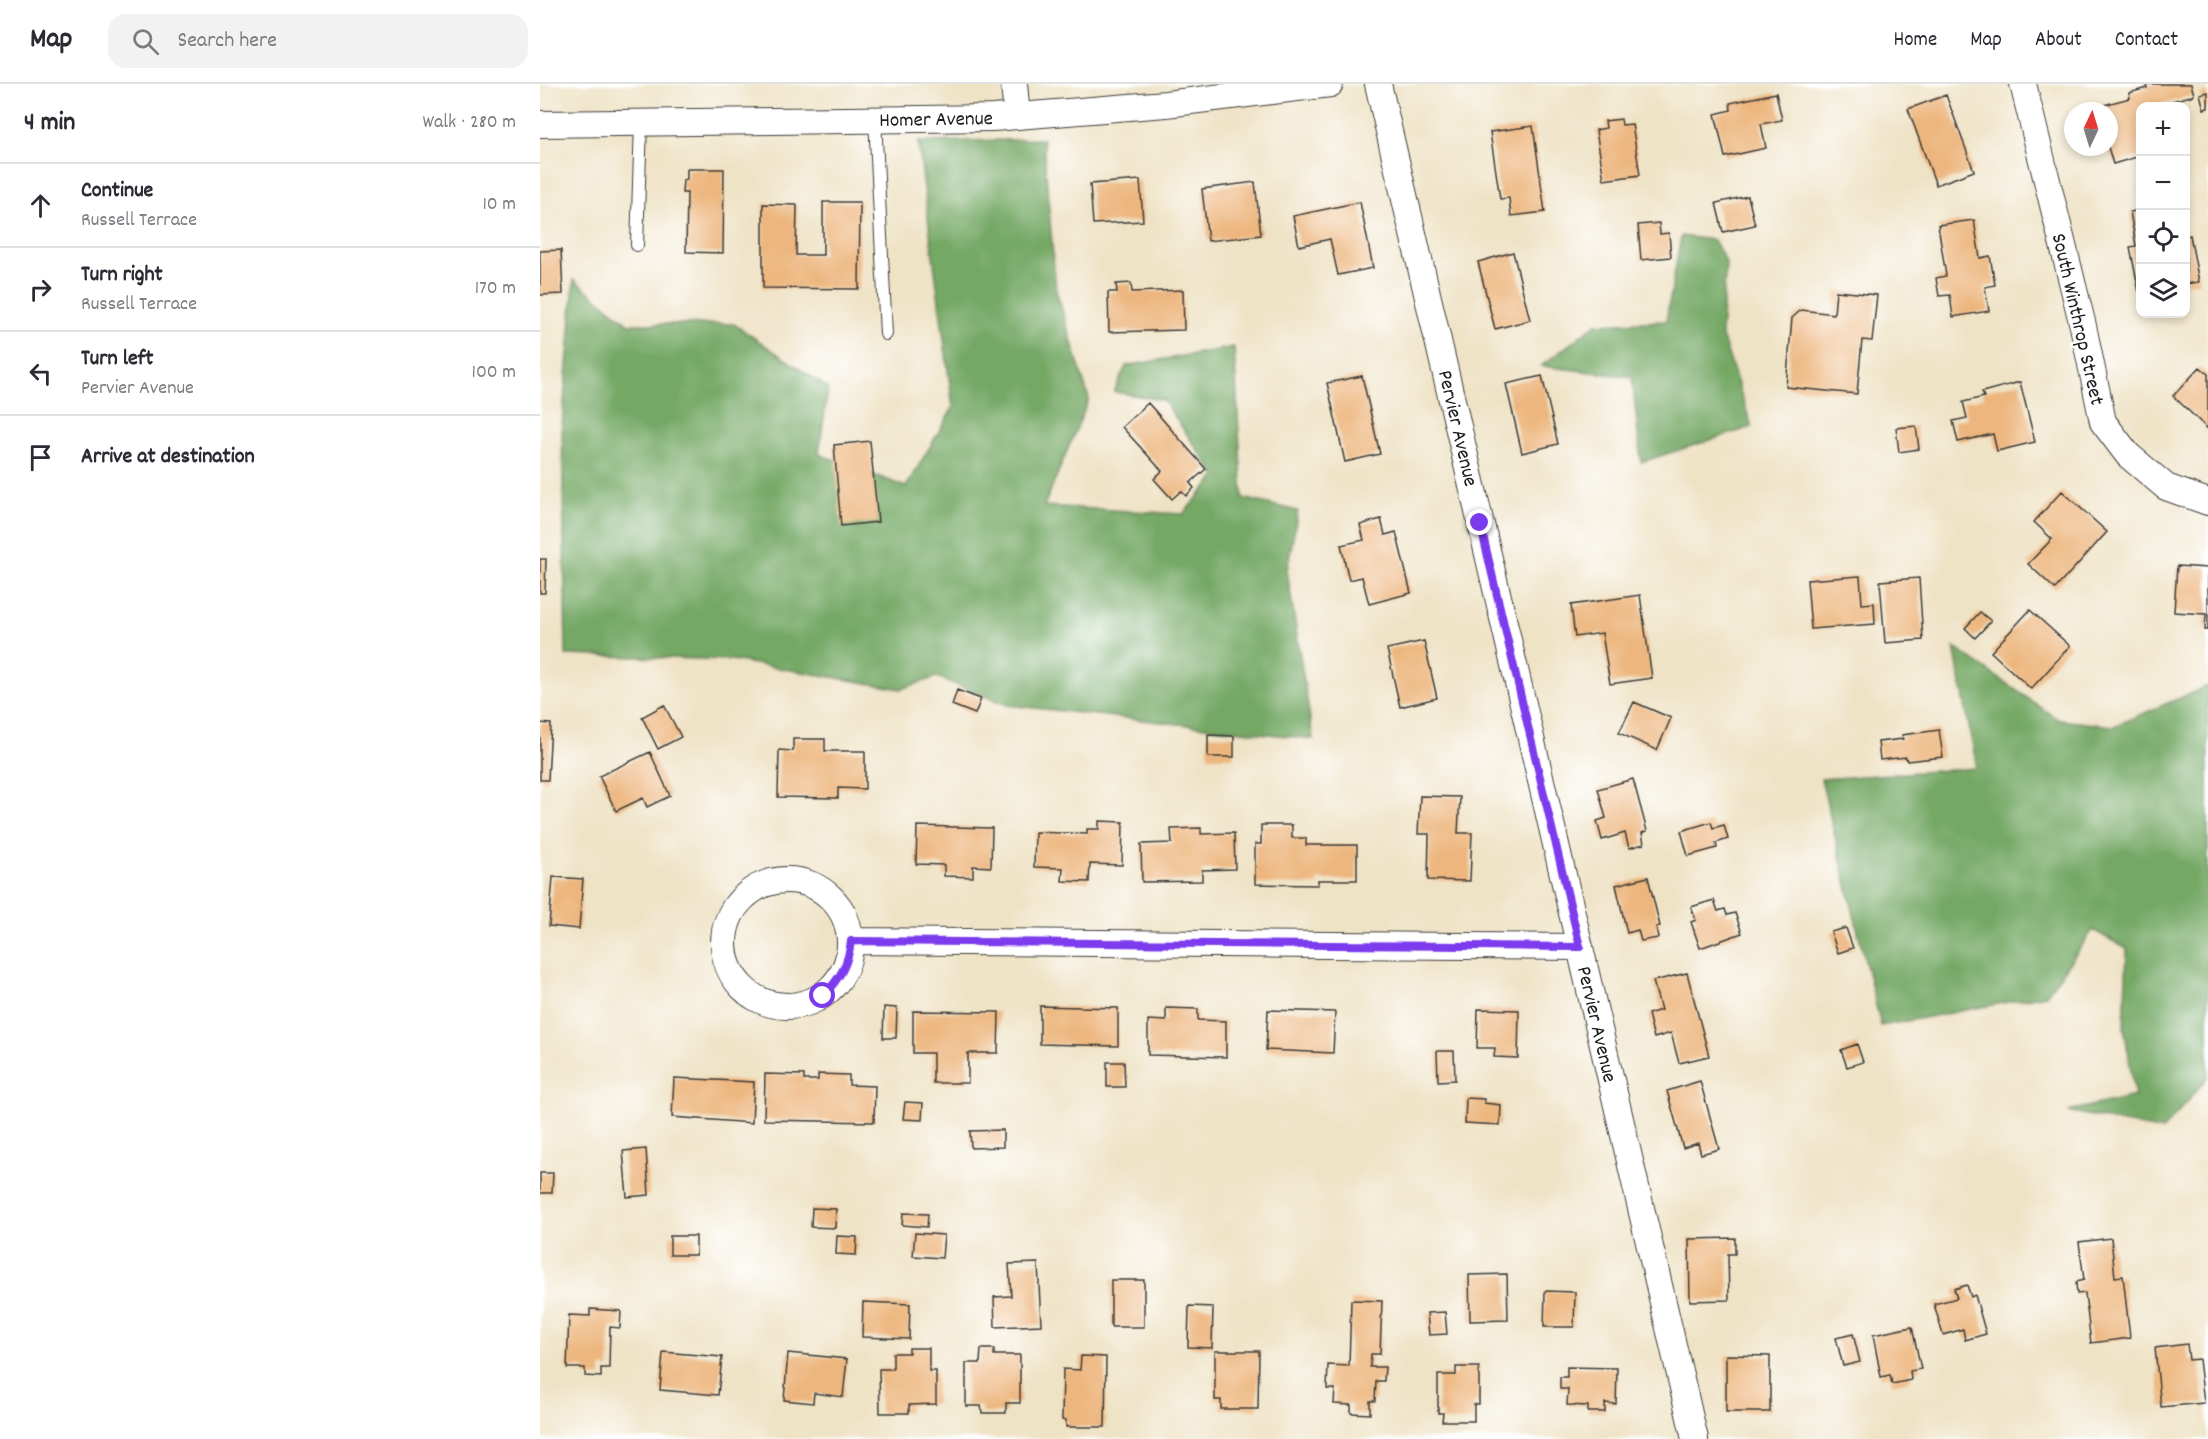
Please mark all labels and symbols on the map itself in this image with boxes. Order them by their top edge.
north arrow [2064,102,2118,156]
street label: Homer Avenue [879,105,993,137]
street label: South Winthrop Street [2042,231,2110,409]
street label: Pervier Avenue [1428,368,1484,490]
route end [1466,509,1492,535]
street label: Pervier Avenue [1567,964,1623,1086]
route start [809,982,835,1008]

